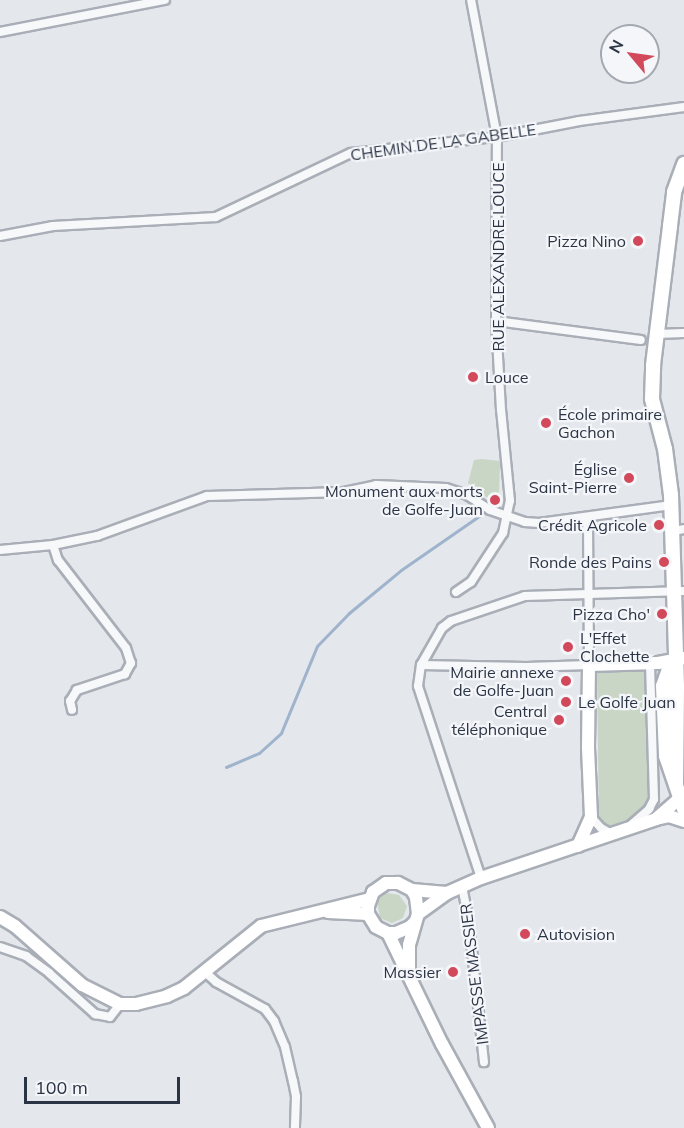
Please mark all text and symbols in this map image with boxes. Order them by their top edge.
north arrow [600,24,660,84]
text: N [604,36,628,56]
street label: CHEMIN DE LA GABELLE [349,119,537,165]
street label: RUE ALEXANDRE LOUCE [488,162,508,352]
place label: Pizza Nino [547,231,626,251]
marker: Pizza Nino [631,234,645,248]
place label: Louce [485,367,528,387]
marker: Louce [466,370,480,384]
place label: École primaire Gachon [558,404,662,442]
marker: École primaire Gachon [539,416,553,430]
place label: Église Saint-Pierre [529,459,617,497]
marker: Église Saint-Pierre [622,471,636,485]
place label: Monument aux morts de Golfe-Juan [325,481,483,519]
marker: Monument aux morts de Golfe-Juan [488,493,502,507]
place label: Crédit Agricole [538,515,647,535]
marker: Crédit Agricole [652,518,666,532]
place label: Ronde des Pains [529,552,652,572]
marker: Ronde des Pains [657,555,671,569]
place label: Pizza Cho' [572,604,650,624]
marker: Pizza Cho' [655,607,669,621]
place label: L'Effet Clochette [580,628,649,666]
marker: L'Effet Clochette [561,640,575,654]
place label: Mairie annexe de Golfe-Juan [450,662,554,700]
marker: Mairie annexe de Golfe-Juan [559,674,573,688]
place label: Le Golfe Juan [578,692,676,712]
marker: Le Golfe Juan [559,695,573,709]
place label: Central téléphonique [451,701,547,739]
marker: Central téléphonique [552,713,566,727]
street label: IMPASSE MASSIER [456,902,492,1046]
place label: Autovision [537,924,615,944]
marker: Autovision [518,927,532,941]
place label: Massier [383,962,441,982]
marker: Massier [446,965,460,979]
scale bar [27,1065,183,1103]
text: 100 m [35,1076,88,1099]

